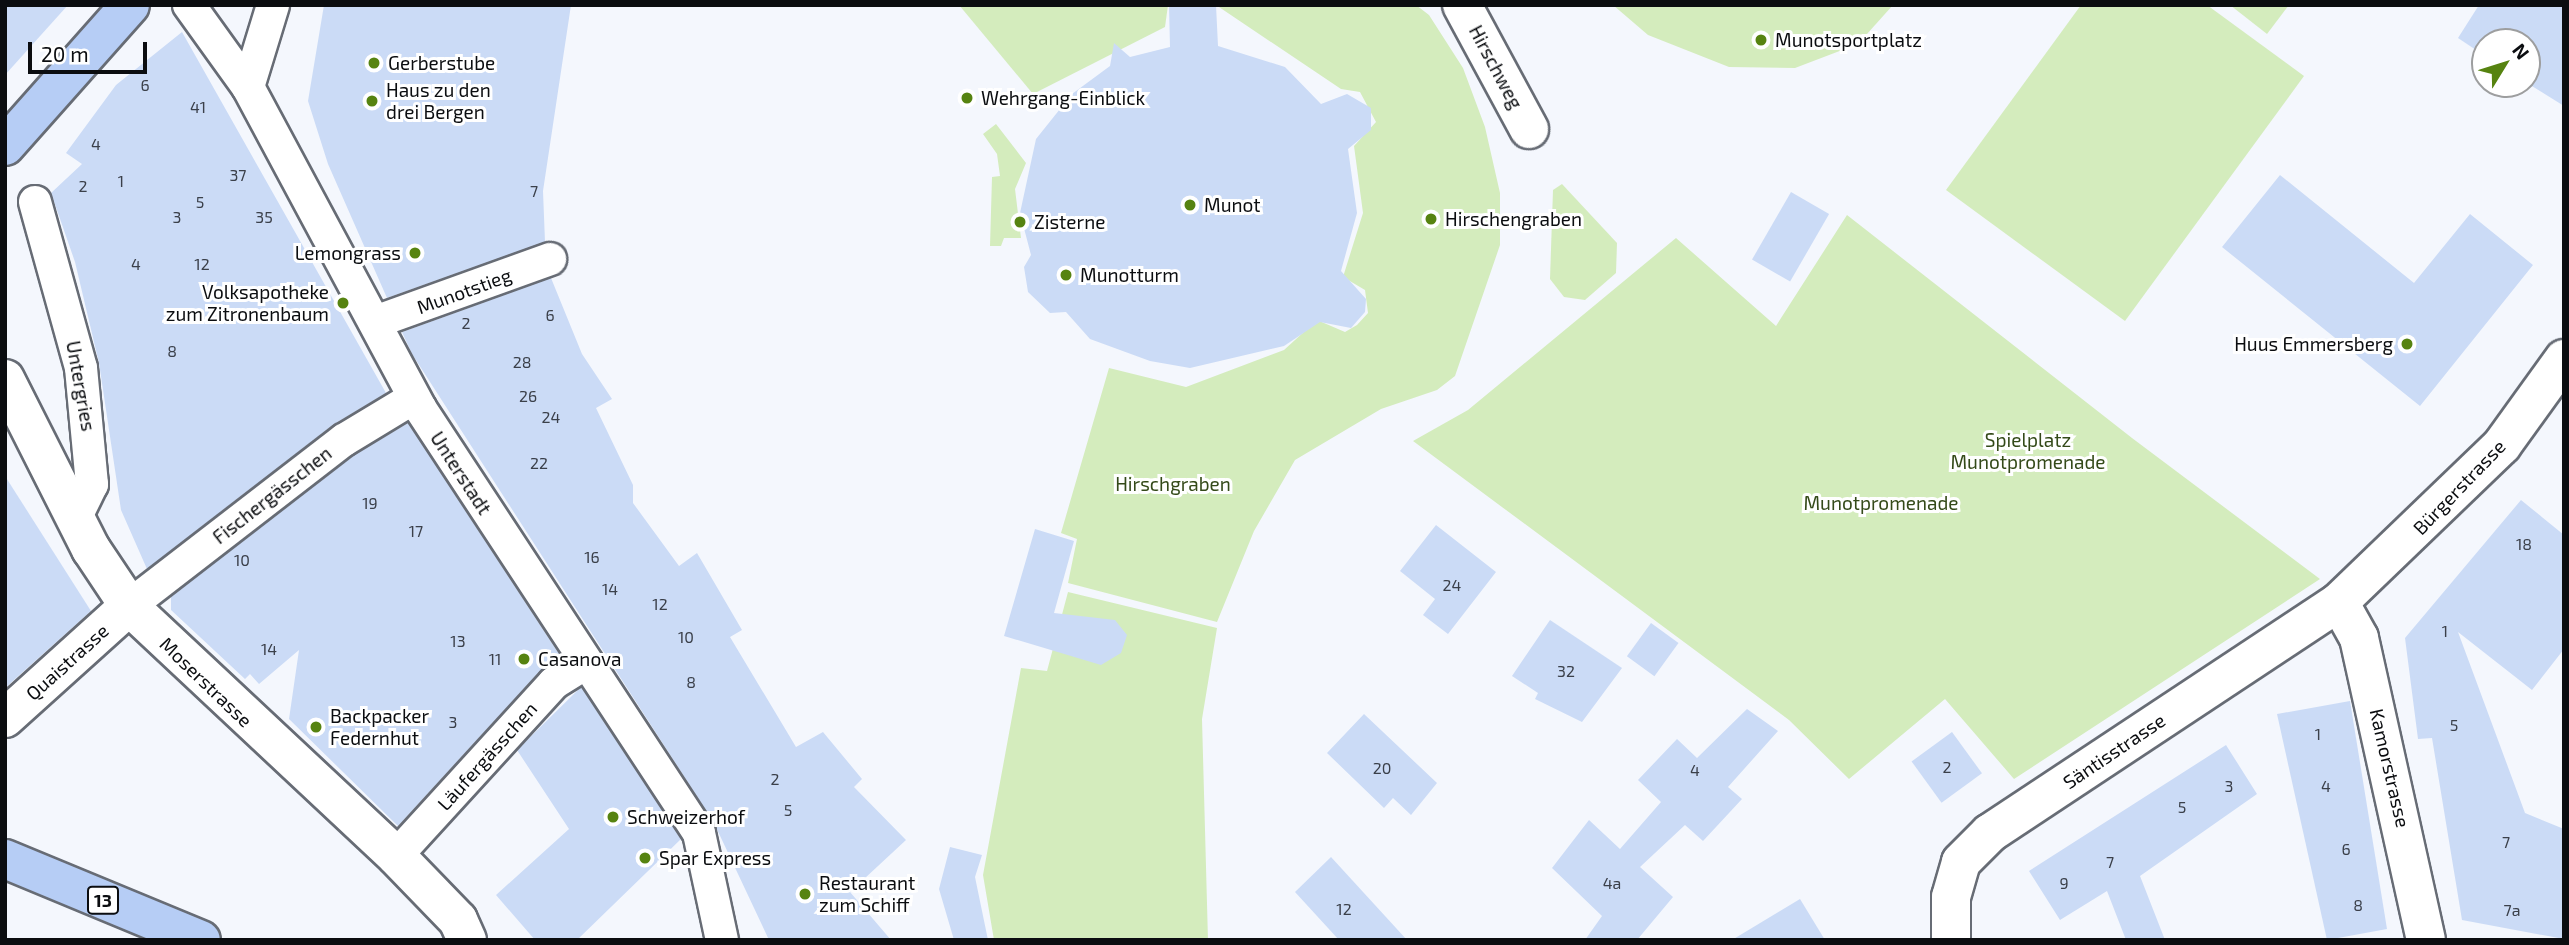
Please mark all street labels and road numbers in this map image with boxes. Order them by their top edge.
street label: Hirschweg [1464,21,1528,113]
street label: Munotstieg [414,263,514,319]
street label: Untergries [62,339,100,433]
street label: Unterstadt [426,427,496,519]
street label: Bürgerstrasse [2408,435,2510,539]
street label: Fischergässchen [208,442,336,548]
street label: Quaistrasse [21,619,113,705]
street label: Moserstrasse [155,632,257,732]
street label: Läufergässchen [432,697,542,815]
street label: Kamorstrasse [2365,706,2415,830]
street label: Säntisstrasse [2059,709,2169,793]
road number: 13 [86,886,120,915]

